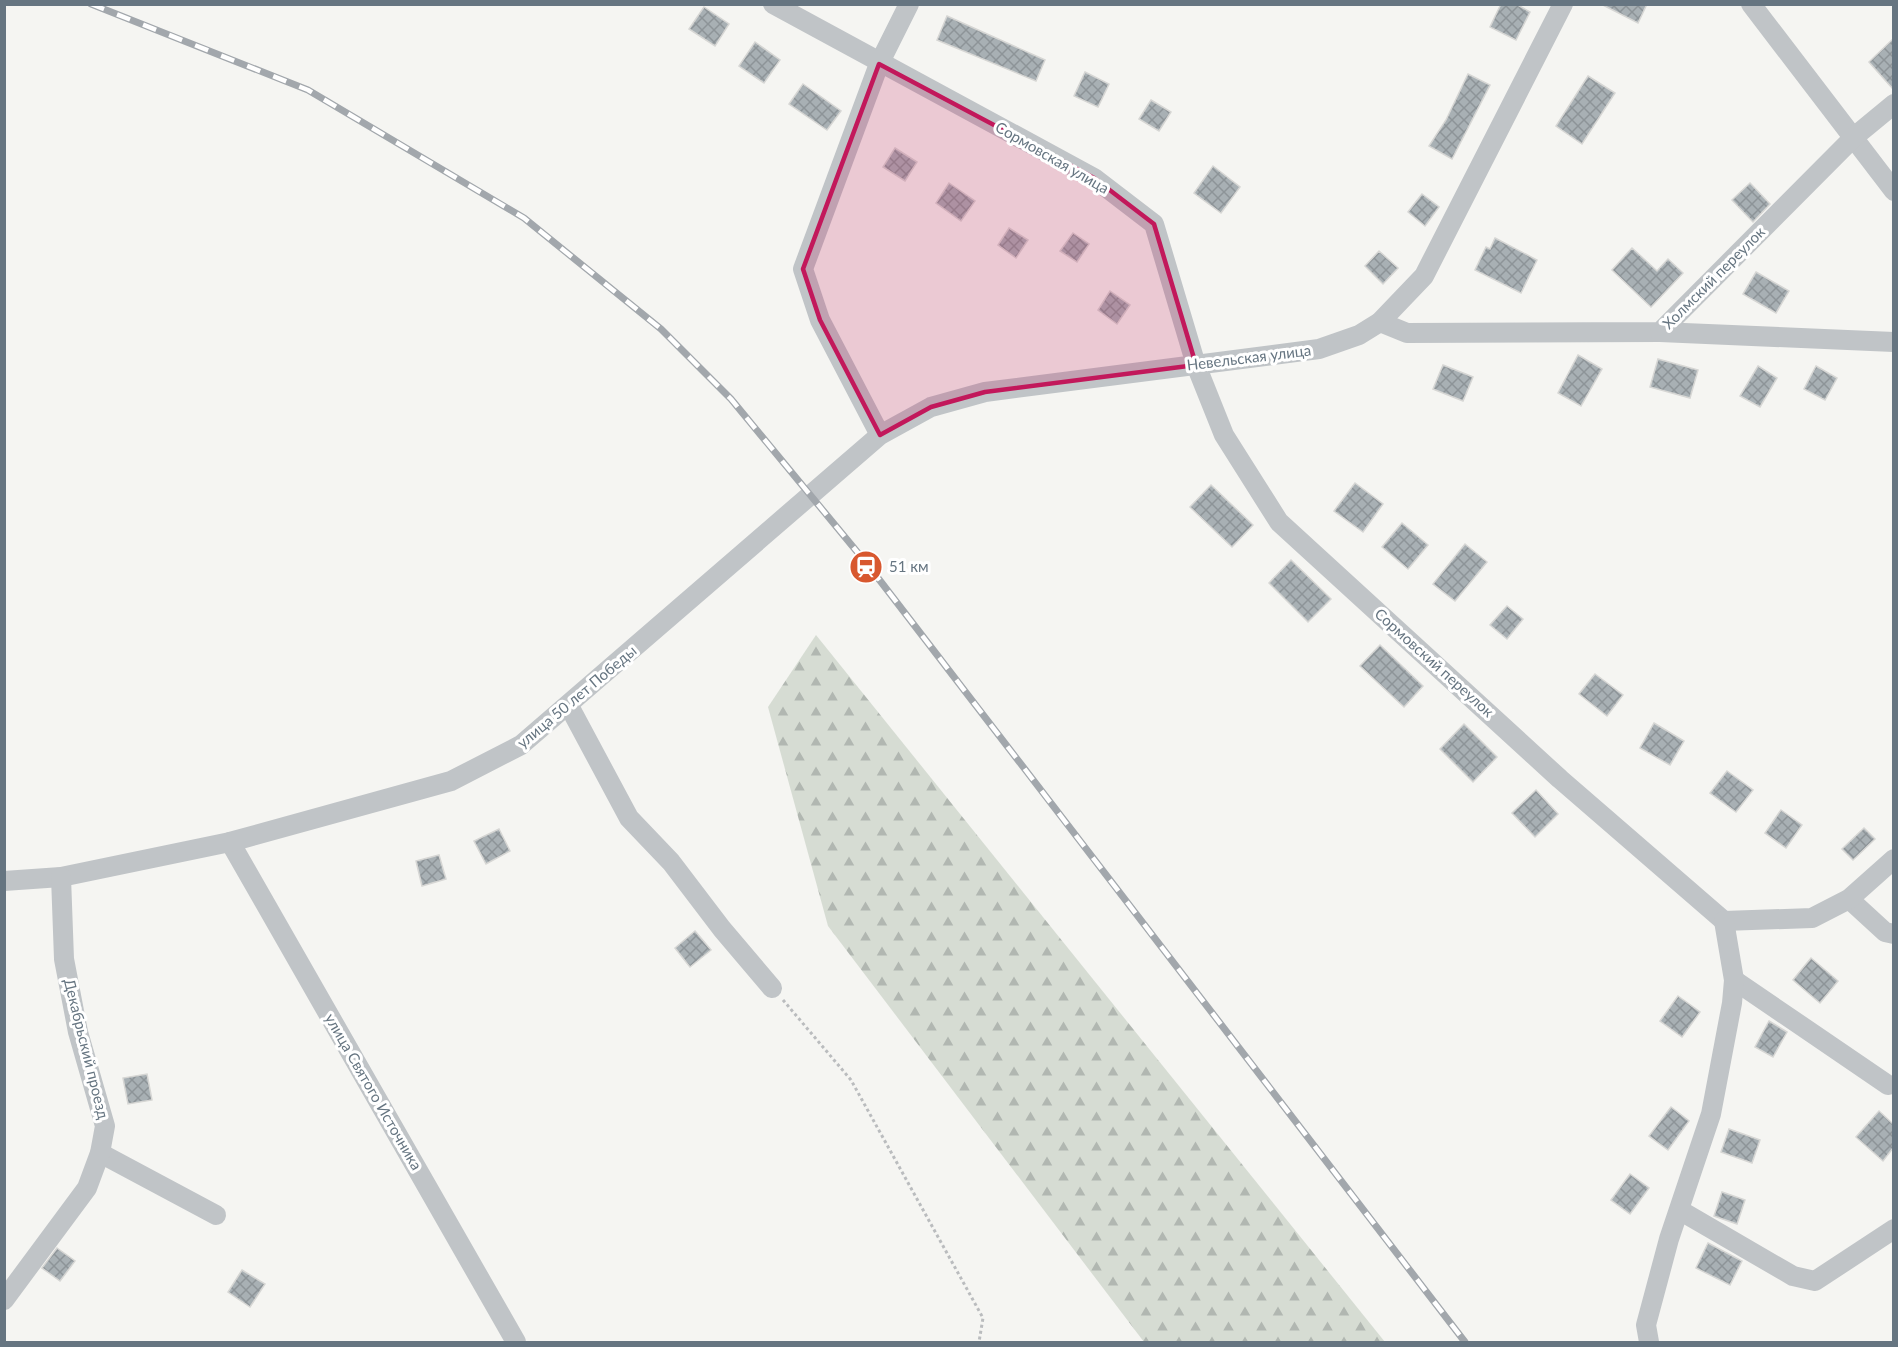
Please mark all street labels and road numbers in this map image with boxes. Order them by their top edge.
street label: Сормовская улица [993,117,1112,197]
street label: Холмский переулок [1658,222,1768,332]
street label: Невельская улица [1186,340,1312,374]
street label: Сормовский переулок [1371,604,1498,721]
street label: улица 50 лет Победы [513,641,640,751]
street label: Декабрьский проезд [61,977,113,1121]
street label: улица Святого Источника [322,1010,426,1173]

